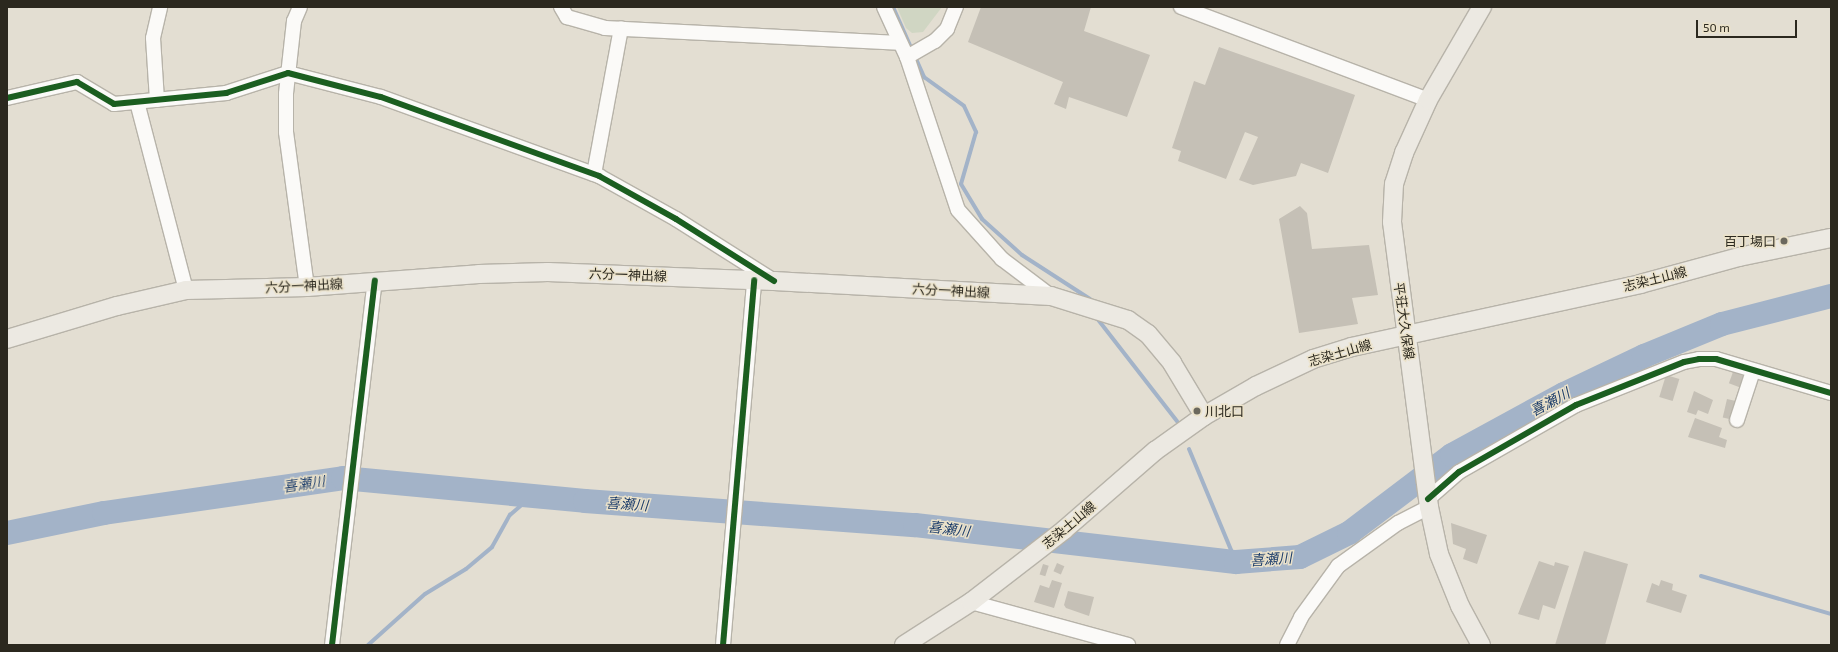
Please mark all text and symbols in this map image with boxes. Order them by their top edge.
scale bar [1698,12,1799,38]
text: 50 m [1703,20,1730,34]
place label: 百丁場口 [1724,233,1776,249]
marker: 百丁場口 [1779,236,1789,246]
street label: 志染土山線 [1622,264,1688,294]
street label: 六分一神出線 [589,266,667,284]
street label: 六分一神出線 [265,276,343,296]
street label: 六分一神出線 [912,281,990,301]
street label: 平荘大久保線 [1391,281,1417,361]
street label: 志染土山線 [1307,337,1373,369]
water label: 喜瀬川 [1528,385,1572,419]
place label: 川北口 [1205,403,1244,419]
marker: 川北口 [1192,406,1202,416]
water label: 喜瀬川 [282,473,326,495]
water label: 喜瀬川 [605,494,649,514]
street label: 志染土山線 [1039,498,1099,552]
water label: 喜瀬川 [927,518,971,540]
water label: 喜瀬川 [1249,549,1293,569]

